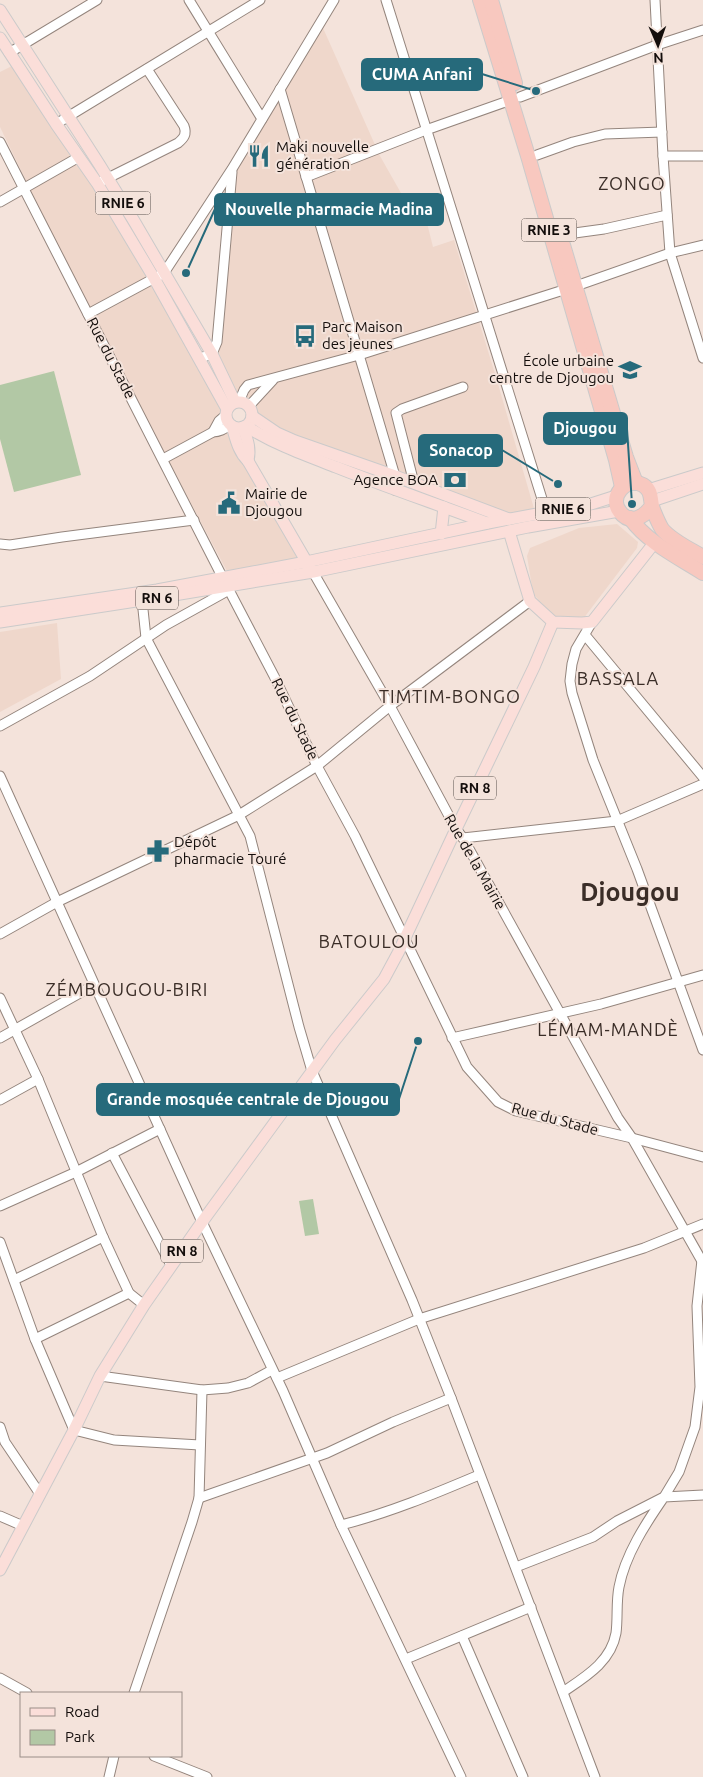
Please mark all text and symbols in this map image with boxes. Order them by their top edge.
north arrow [633,20,683,70]
text: N [653,50,664,66]
callout: CUMA Anfani [362,59,482,90]
text: CUMA Anfani [372,65,472,83]
place label: Maki nouvelle génération [276,138,369,172]
restaurant icon: Maki nouvelle génération [246,143,272,169]
district label: ZONGO [598,173,666,193]
road number: RNIE 6 [96,192,150,214]
callout: Nouvelle pharmacie Madina [215,194,443,225]
text: Nouvelle pharmacie Madina [225,200,433,218]
road number: RNIE 3 [522,218,576,242]
street label: Rue du Stade [84,314,139,401]
place label: Parc Maison des jeunes [322,318,403,352]
bus stop icon: Parc Maison des jeunes [292,323,318,349]
place label: École urbaine centre de Djougou [489,352,614,386]
school or university icon: École urbaine centre de Djougou [617,357,643,383]
callout: Djougou [544,413,627,444]
text: Djougou [553,419,617,437]
callout: Sonacop [419,435,502,466]
text: Sonacop [429,441,493,459]
bank icon: Agence BOA [442,467,468,493]
place label: Agence BOA [353,471,438,488]
place label: Mairie de Djougou [245,485,308,519]
public building icon: Mairie de Djougou [216,490,242,516]
road number: RNIE 6 [536,498,590,520]
road number: RN 6 [136,586,178,610]
district label: BASSALA [577,668,659,688]
street label: Rue du Stade [268,675,323,762]
district label: TIMTIM-BONGO [379,686,521,706]
road number: RN 8 [454,776,496,800]
street label: Rue de la Mairie [441,811,510,912]
place label: Dépôt pharmacie Touré [174,833,287,867]
pharmacy icon: Dépôt pharmacie Touré [145,838,171,864]
district label: Djougou [580,878,680,906]
district label: BATOULOU [319,931,419,951]
district label: ZÉMBOUGOU-BIRI [46,978,208,999]
district label: LÉMAM-MANDÈ [537,1018,679,1039]
callout: Grande mosquée centrale de Djougou [97,1084,399,1115]
text: Grande mosquée centrale de Djougou [107,1090,389,1108]
street label: Rue du Stade [510,1099,600,1138]
road number: RN 8 [161,1240,203,1262]
legend [20,1692,182,1757]
text: Road [65,1703,100,1720]
text: Park [65,1728,95,1745]

